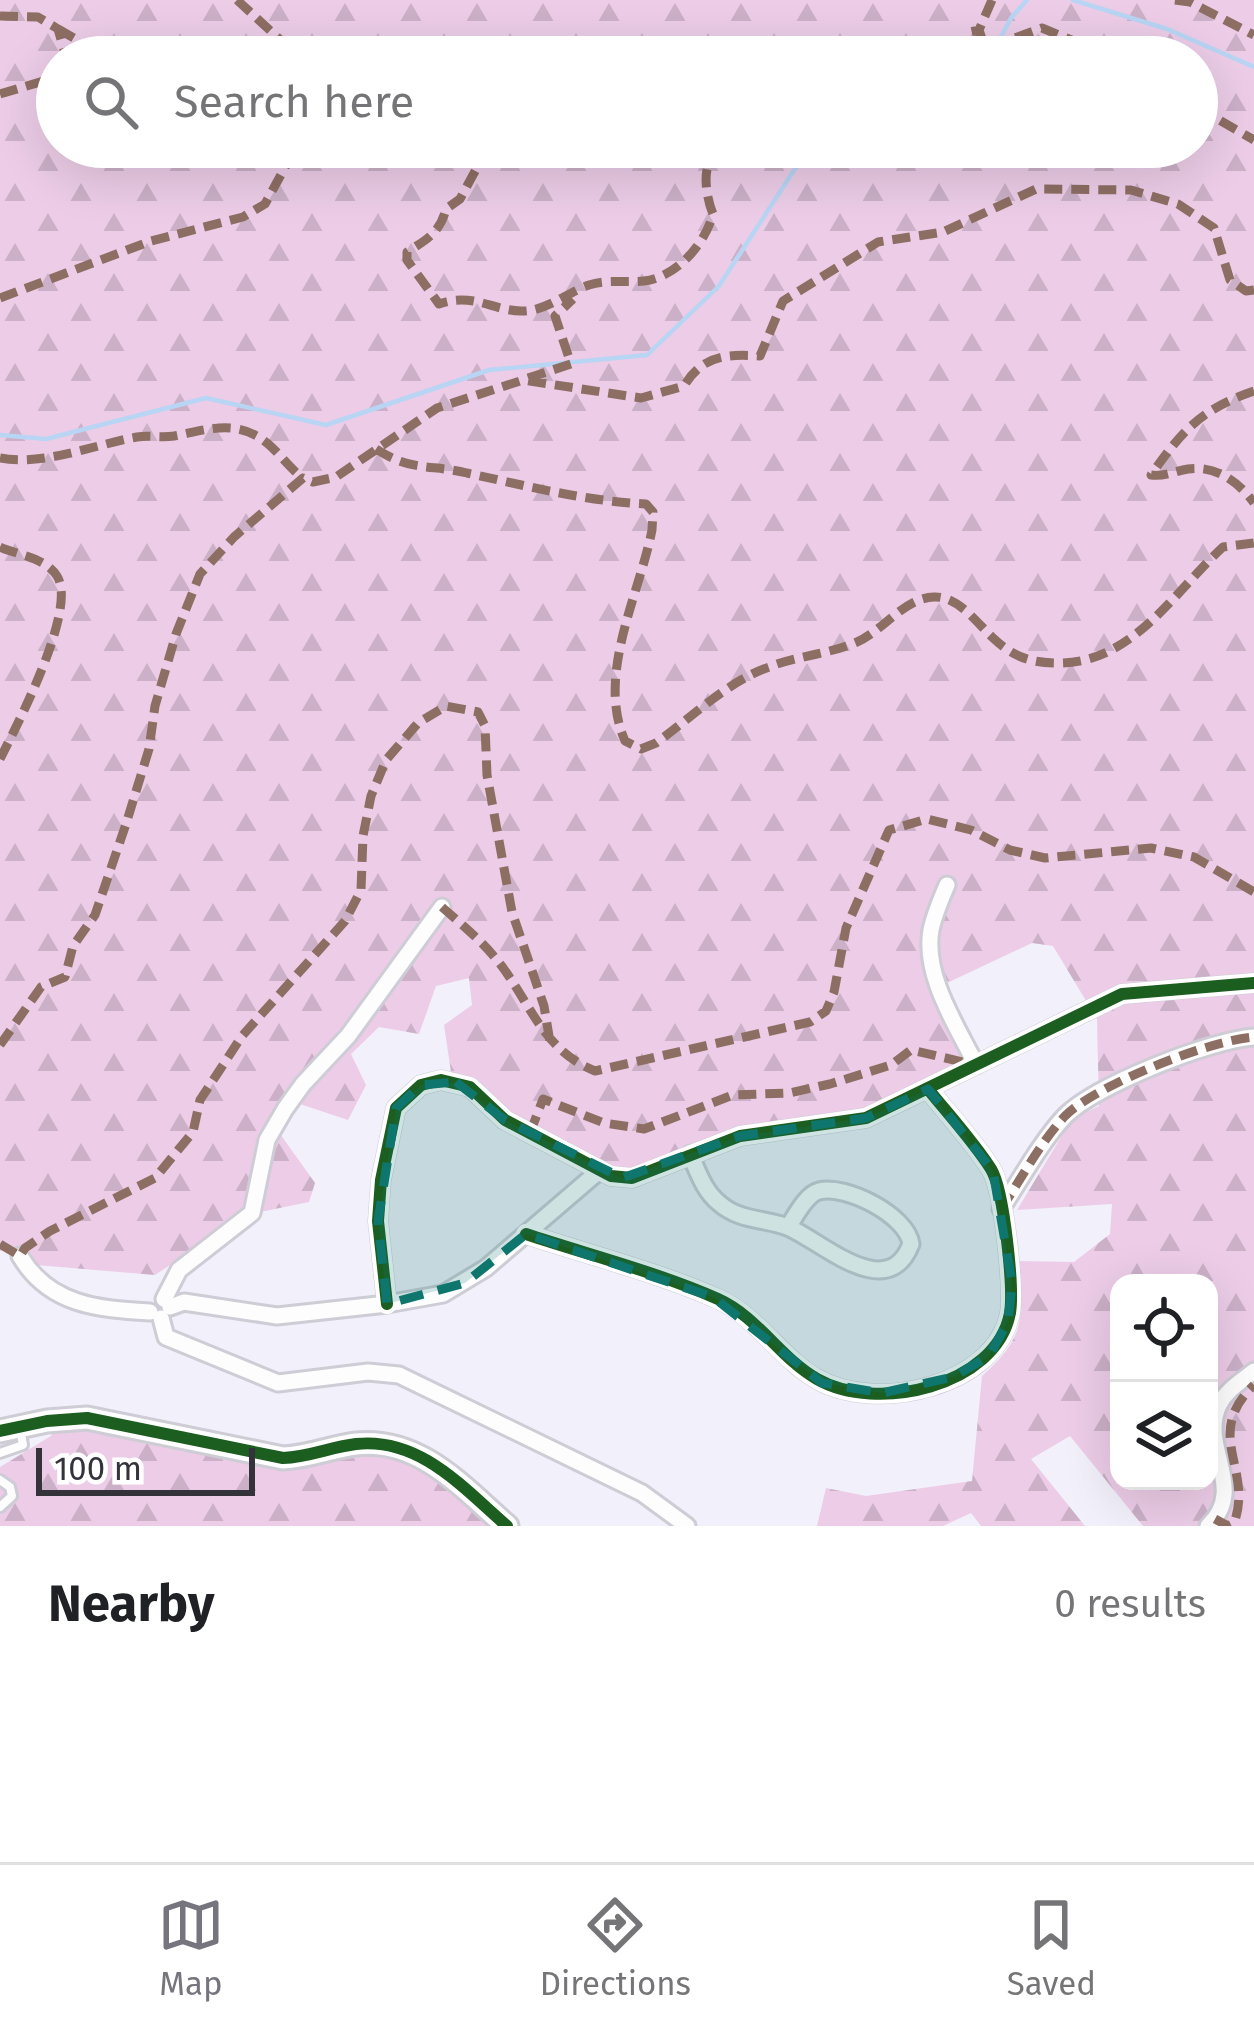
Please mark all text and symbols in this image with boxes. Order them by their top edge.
search box [36,36,1218,168]
icon: search [78,69,144,135]
text: Search here [174,75,414,129]
map controls [1110,1274,1218,1490]
button: locate [1110,1274,1218,1382]
button: layers [1110,1382,1218,1490]
scale bar [36,1442,255,1495]
text: 100 m [54,1449,142,1489]
text: Nearby [48,1573,214,1635]
text: 0 results [1054,1581,1206,1627]
tab: Map [158,1892,224,2004]
tab: Directions [540,1892,691,2004]
tab: Saved [1007,1892,1096,2004]

